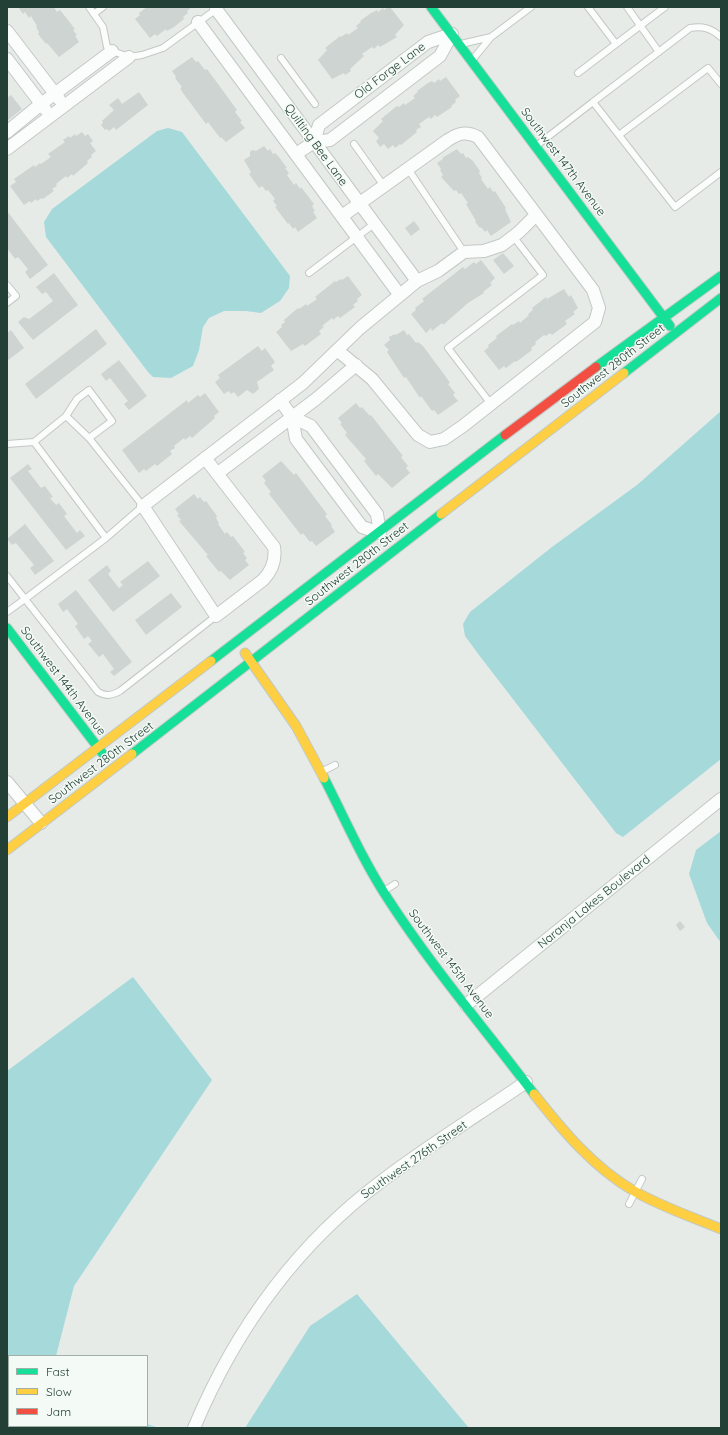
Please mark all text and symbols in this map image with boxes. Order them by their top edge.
street label: Old Forge Lane [352,40,428,102]
street label: Quilting Bee Lane [281,101,351,189]
street label: Southwest 147th Avenue [518,105,608,219]
street label: Southwest 280th Street [558,321,668,411]
street label: Southwest 280th Street [302,519,412,609]
street label: Southwest 144th Avenue [17,624,109,738]
street label: Southwest 280th Street [46,719,156,807]
street label: Naranja Lakes Boulevard [535,852,653,952]
street label: Southwest 145th Avenue [405,907,497,1021]
street label: Southwest 276th Street [358,1118,470,1202]
legend [8,1355,148,1427]
text: Fast [46,1364,70,1379]
text: Slow [46,1384,72,1399]
text: Jam [46,1404,71,1419]

